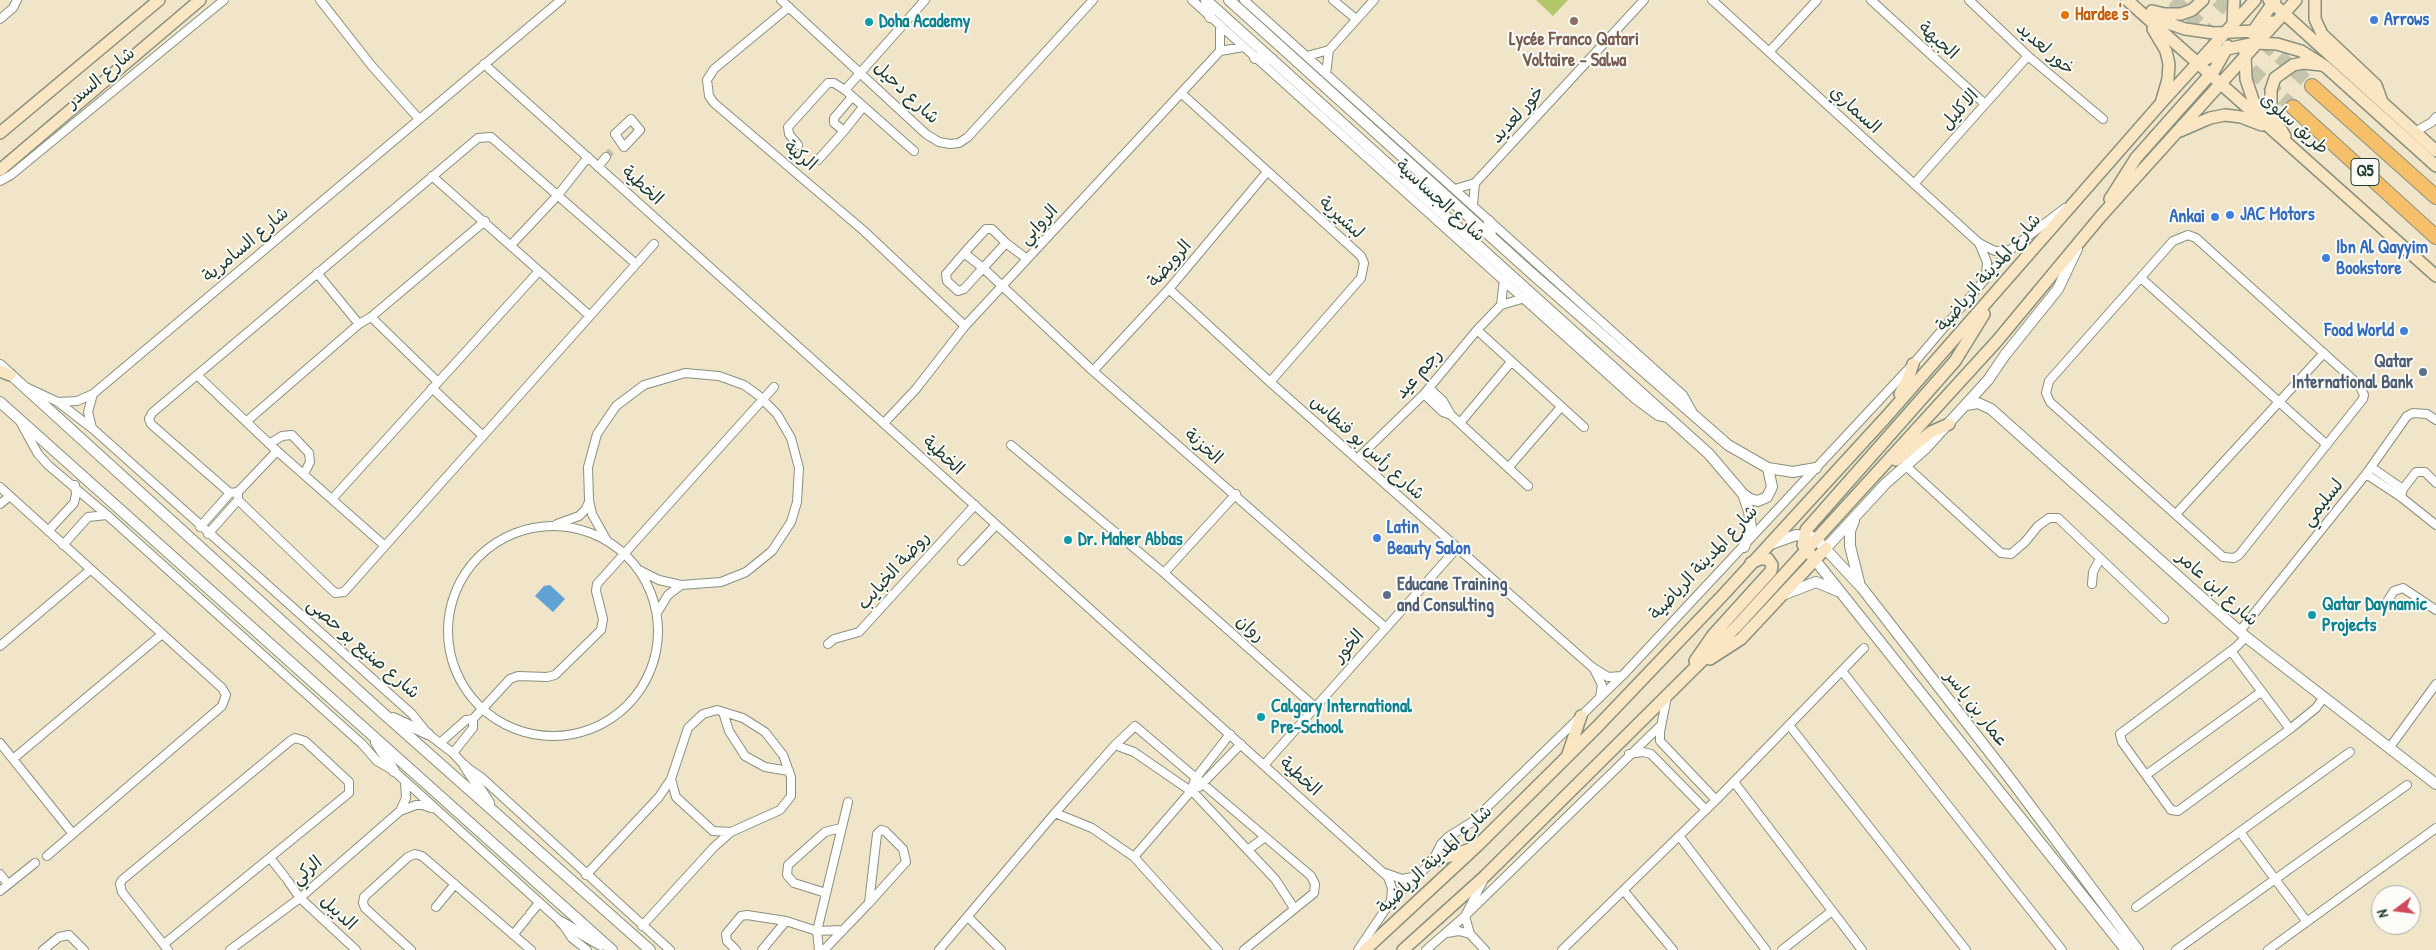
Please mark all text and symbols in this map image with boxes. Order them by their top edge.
place label: Hardee's [2075,4,2129,26]
marker: Hardee's [2059,9,2071,21]
place label: Arrows [2384,9,2429,31]
place label: Doha Academy [879,11,970,33]
marker: Arrows [2368,14,2380,26]
marker: Lycée Franco Qatari Voltaire - Salwa [1568,15,1580,27]
marker: Doha Academy [863,16,875,28]
street label: الجبهة [1913,17,1963,65]
street label: خور لعديد [2011,18,2079,80]
place label: Lycée Franco Qatari Voltaire - Salwa [1509,29,1639,72]
street label: شارع السدر [62,43,140,113]
street label: شارع دحيل [869,57,943,129]
street label: السماري [1825,81,1885,139]
street label: خور لعديد [1486,82,1550,148]
street label: الاكليل [1936,85,1984,135]
street label: طريق سلوى [2255,88,2333,160]
street label: الركية [779,136,821,176]
street label: شارع الجساسية [1391,155,1489,247]
road number: Q5 [2351,158,2379,186]
street label: الخطية [617,162,667,210]
street label: لبشيرية [1314,192,1368,244]
street label: الروابي [1015,200,1063,250]
street label: شارع السامرية [198,203,294,287]
place label: JAC Motors [2240,204,2315,226]
place label: Ankai [2170,206,2205,228]
marker: JAC Motors [2224,209,2236,221]
street label: شارع المدينة الرياضية [1932,210,2046,336]
marker: Ankai [2209,211,2221,223]
street label: الرويضة [1143,236,1197,292]
place label: Ibn Al Qayyim Bookstore [2336,237,2428,280]
marker: Ibn Al Qayyim Bookstore [2320,252,2332,264]
place label: Food World [2325,320,2394,342]
marker: Food World [2398,325,2410,337]
street label: رجم عيد [1391,344,1447,404]
place label: Qatar International Bank [2292,351,2413,394]
marker: Qatar International Bank [2417,366,2429,378]
street label: شارع رأس بو فنطاس [1305,391,1429,505]
street label: الخزنة [1179,425,1227,469]
street label: الخطية [918,432,968,480]
street label: لسليمي [2297,475,2349,531]
street label: شارع المدينة الرياضية [1645,501,1763,625]
place label: Latin Beauty Salon [1387,517,1471,560]
street label: روضة الخبايب [853,527,935,615]
place label: Dr. Maher Abbas [1078,529,1183,551]
marker: Latin Beauty Salon [1371,532,1383,544]
marker: Dr. Maher Abbas [1062,534,1074,546]
street label: شارع ابن عامر [2172,547,2262,631]
place label: Educane Training and Consulting [1397,574,1507,616]
marker: Educane Training and Consulting [1381,589,1393,601]
street label: شارع صنيع بو حصى [302,594,424,704]
place label: Qatar Daynamic Projects [2322,594,2427,636]
marker: Qatar Daynamic Projects [2306,609,2318,621]
street label: روان [1231,611,1269,647]
street label: الخور [1329,625,1369,667]
street label: عمار بن ياسر [1939,666,2013,752]
place label: Calgary International Pre-School [1271,696,1412,739]
marker: Calgary International Pre-School [1255,711,1267,723]
street label: الخطية [1275,753,1325,801]
street label: شارع المدينة الرياضية [1373,801,1497,919]
street label: الركي [287,852,327,890]
north arrow [2371,885,2421,935]
street label: الديبل [315,891,361,935]
text: N [2372,908,2392,920]

